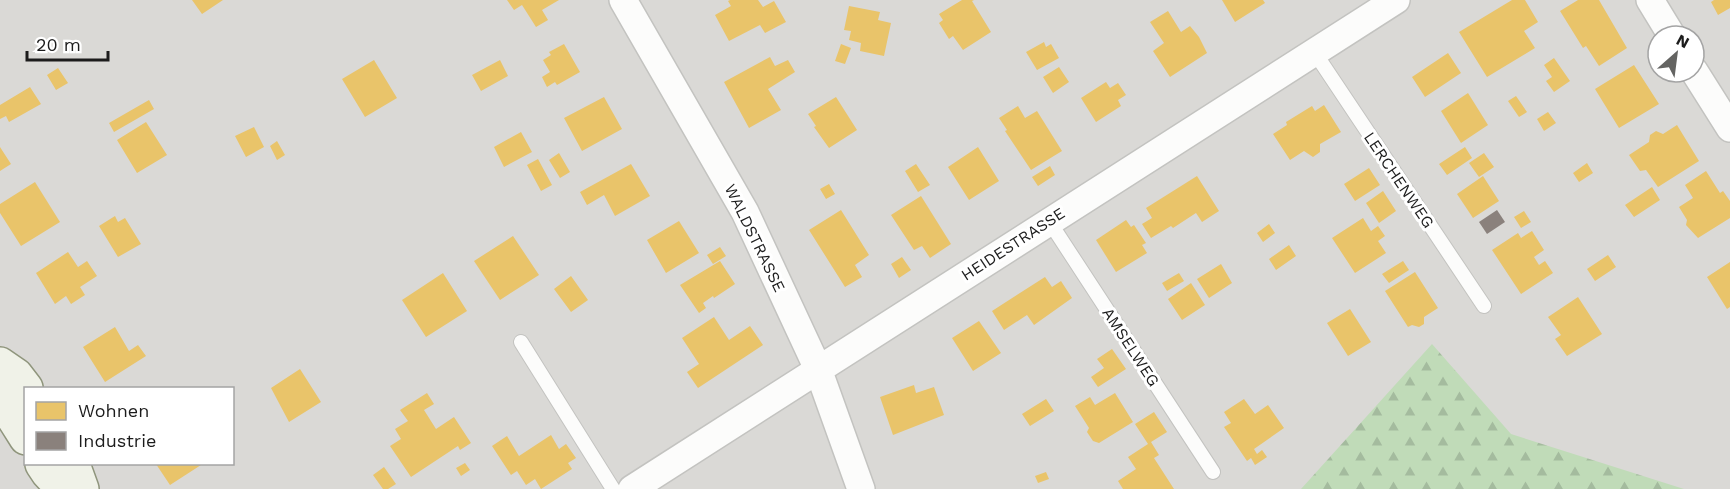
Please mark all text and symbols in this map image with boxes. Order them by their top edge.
scale bar [27,24,108,62]
north arrow [1646,24,1706,84]
text: N [1673,30,1693,52]
text: 20 m [36,34,81,55]
street label: LERCHENWEG [1360,128,1438,232]
street label: WALDSTRASSE [721,181,789,295]
street label: HEIDESTRASSE [958,203,1068,285]
street label: AMSELWEG [1098,304,1164,390]
legend [24,387,234,465]
text: Wohnen [78,400,149,421]
text: Industrie [78,430,156,451]

